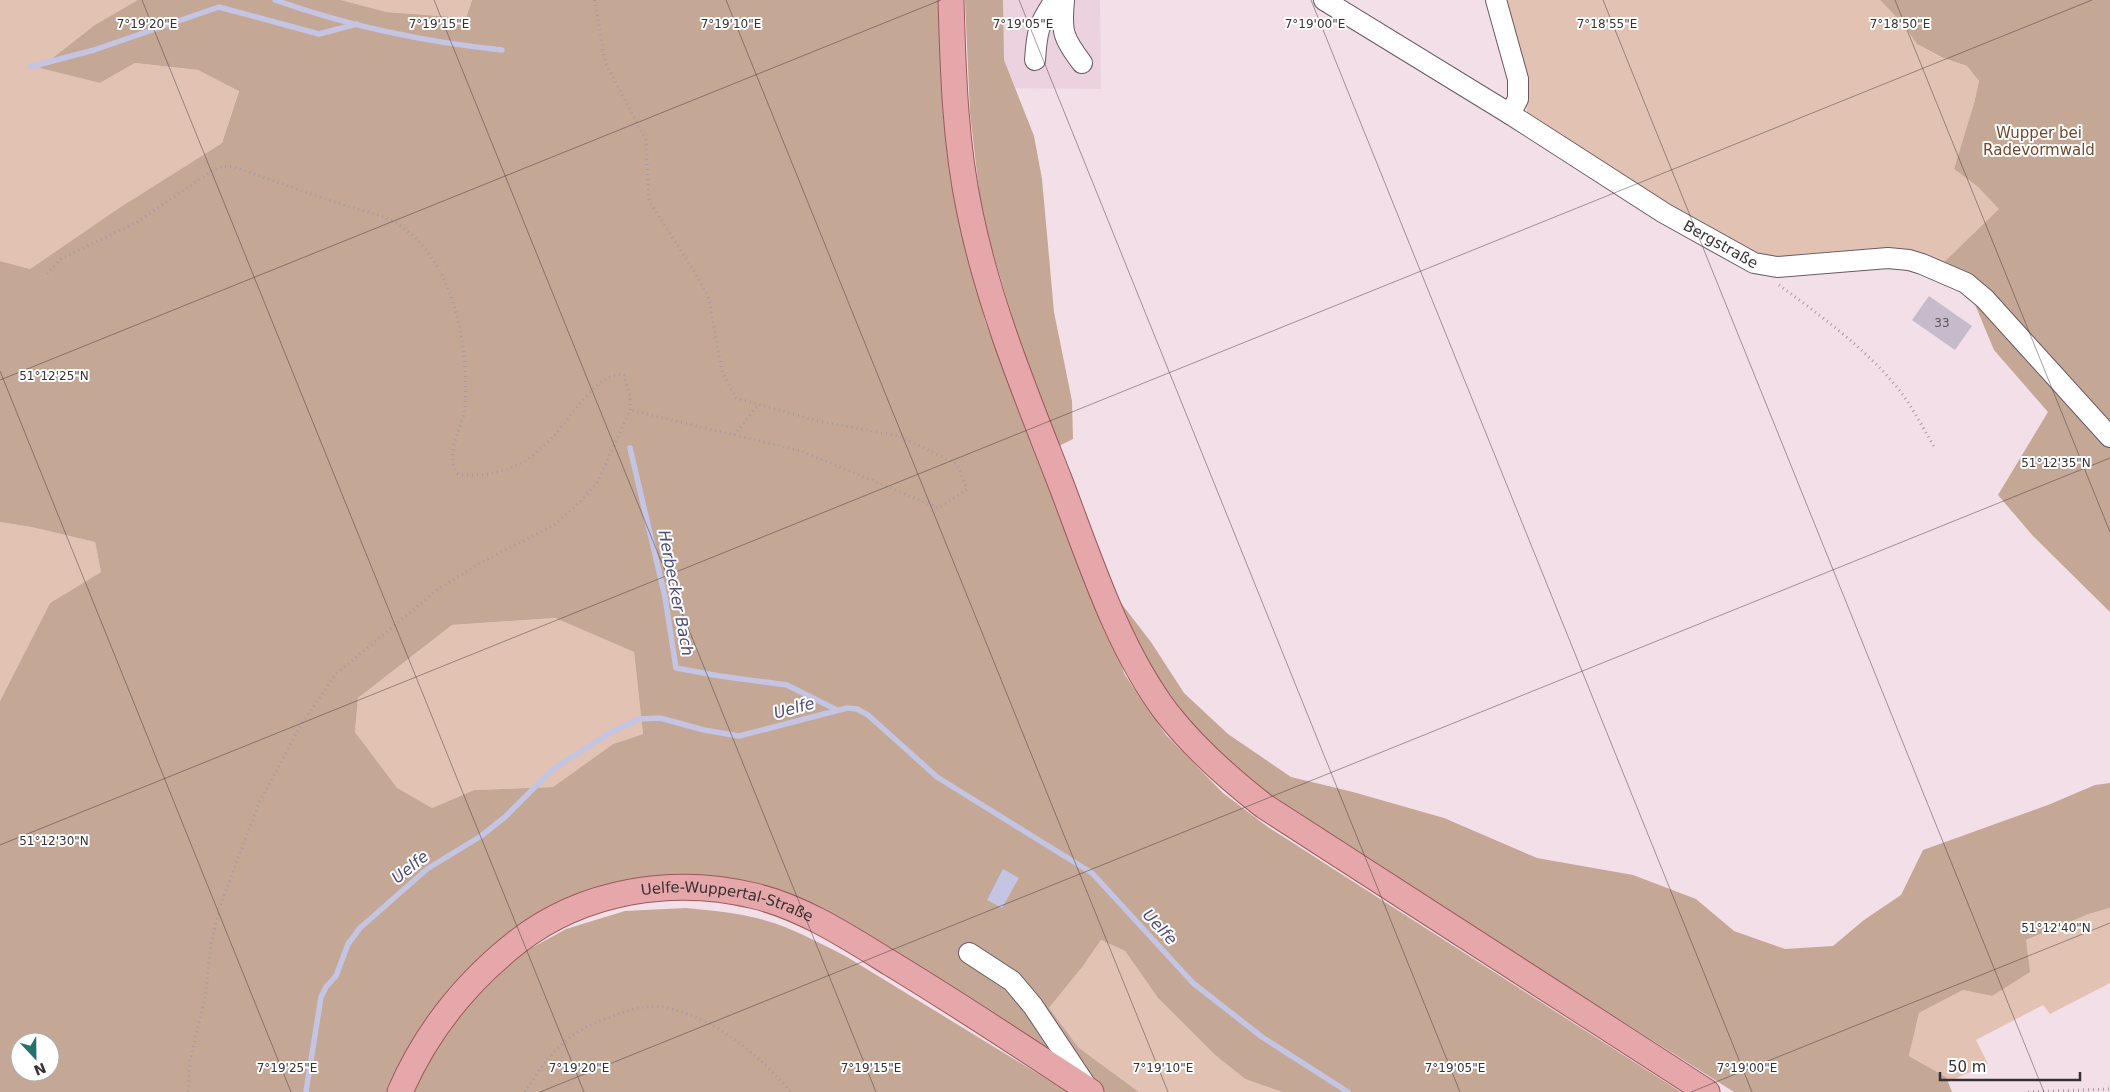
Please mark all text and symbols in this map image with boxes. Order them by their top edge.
text: 7°19'20"E [117,17,177,31]
text: 7°19'15"E [409,17,469,31]
text: 7°19'10"E [701,17,761,31]
text: 7°19'05"E [993,17,1053,31]
text: 7°19'00"E [1285,17,1345,31]
text: 7°18'55"E [1577,17,1637,31]
text: 7°18'50"E [1870,17,1930,31]
park label: Wupper bei Radevormwald [1983,124,2095,159]
street label: Bergstraße [1680,216,1761,272]
house number: 33 [1934,316,1950,330]
text: 51°12'25"N [19,369,89,383]
text: 51°12'35"N [2021,456,2091,470]
water label: Herbecker Bach [654,528,698,658]
water label: Uelfe [772,693,817,723]
text: 51°12'30"N [19,834,89,848]
water label: Uelfe [388,846,432,887]
street label: Uelfe-Wuppertal-Straße [640,878,816,926]
water label: Uelfe [1139,905,1181,949]
text: 51°12'40"N [2021,921,2091,935]
north arrow [10,1032,60,1082]
scale bar [1940,1050,2080,1082]
text: 50 m [1948,1058,1986,1076]
text: N [31,1059,48,1079]
text: 7°19'25"E [257,1061,317,1075]
text: 7°19'20"E [549,1061,609,1075]
text: 7°19'15"E [841,1061,901,1075]
text: 7°19'10"E [1133,1061,1193,1075]
text: 7°19'05"E [1425,1061,1485,1075]
text: 7°19'00"E [1717,1061,1777,1075]

